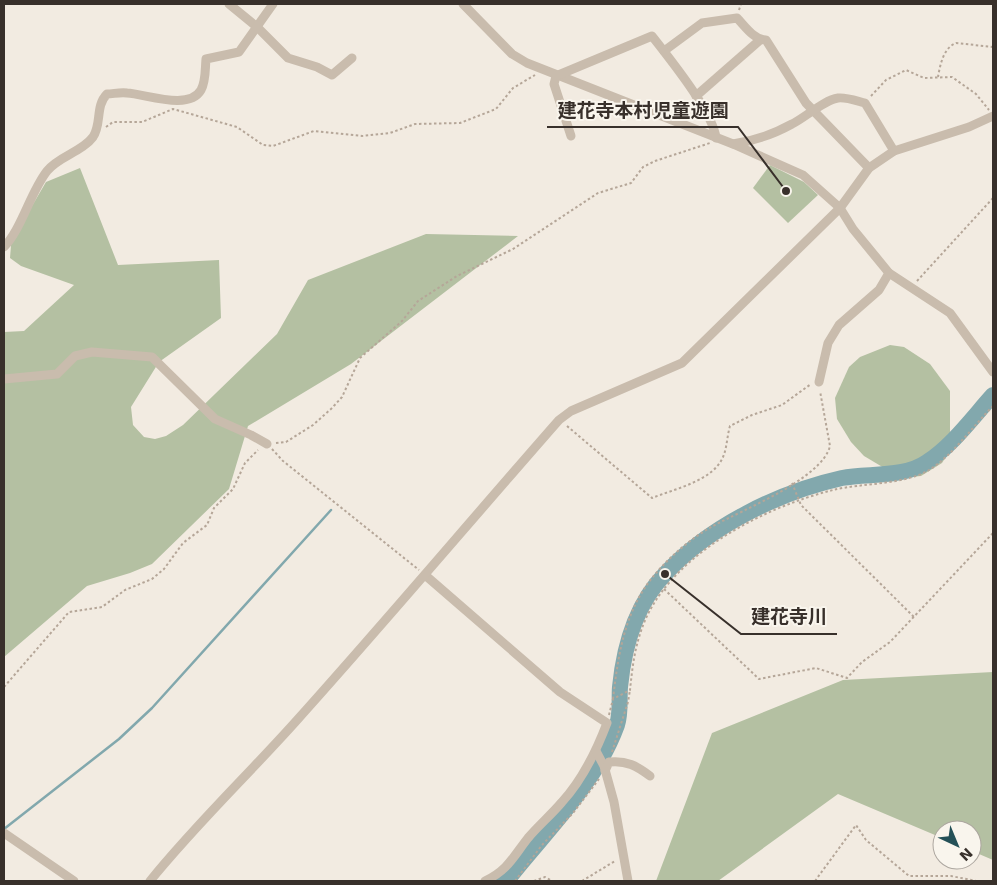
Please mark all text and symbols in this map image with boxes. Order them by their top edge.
callout: 建花寺本村児童遊園 [547,93,738,127]
text: 建花寺本村児童遊園 [557,99,729,121]
callout: 建花寺川 [741,600,837,634]
text: 建花寺川 [751,605,827,627]
north arrow [932,820,982,870]
text: N [956,845,976,864]

